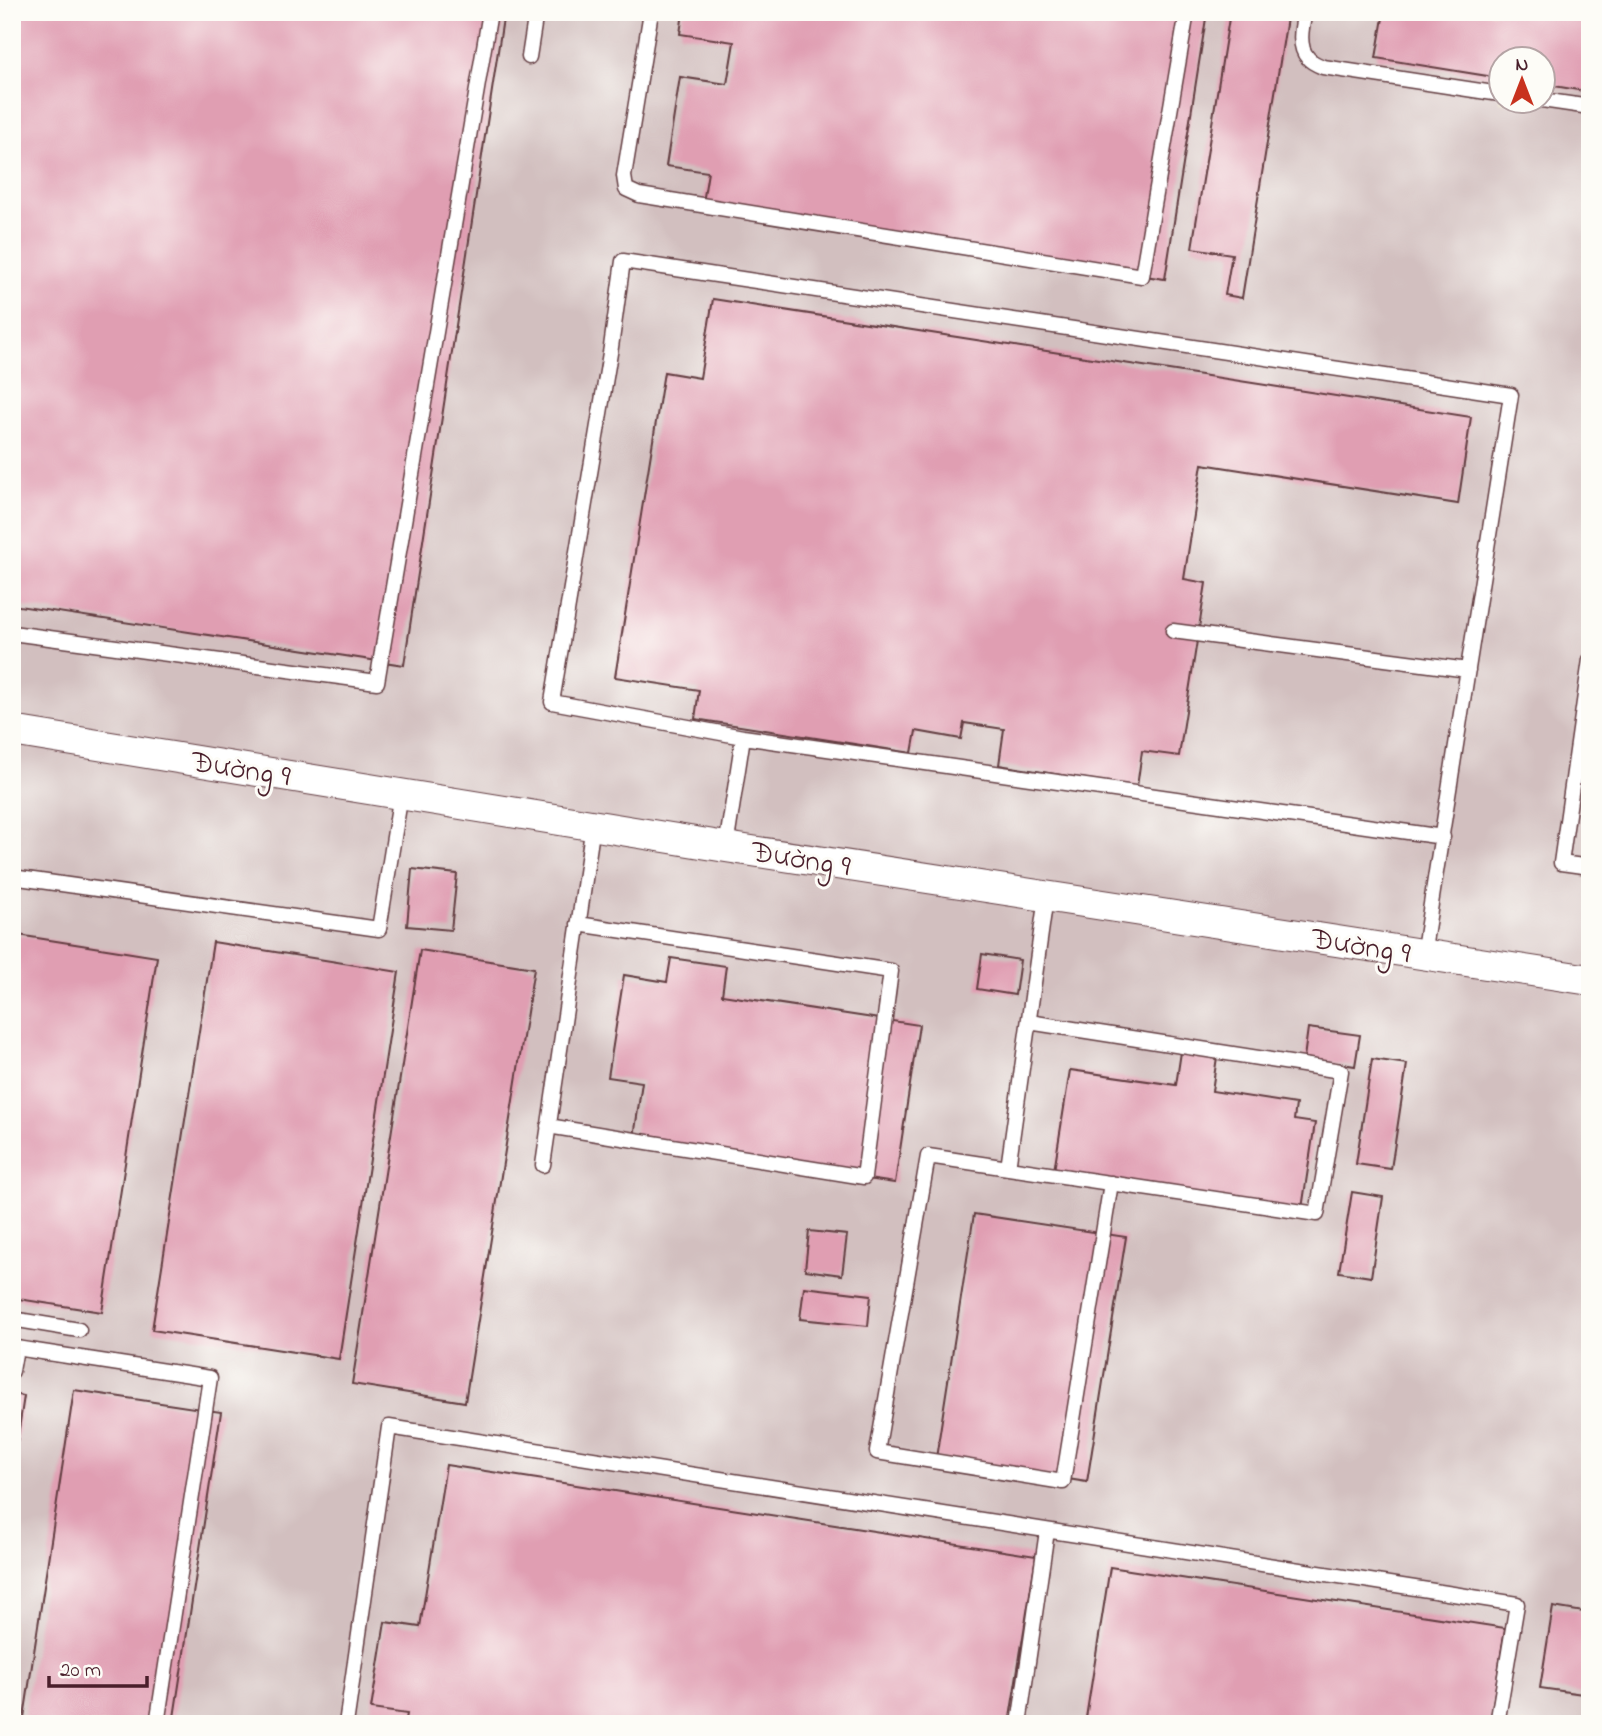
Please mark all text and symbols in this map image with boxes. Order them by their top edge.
north arrow [1486,46,1556,116]
text: N [1516,52,1529,79]
street label: Đường 9 [187,741,293,800]
street label: Đường 9 [747,831,853,890]
street label: Đường 9 [1307,918,1413,977]
scale bar [49,1645,147,1689]
text: 20 m [60,1656,101,1686]

